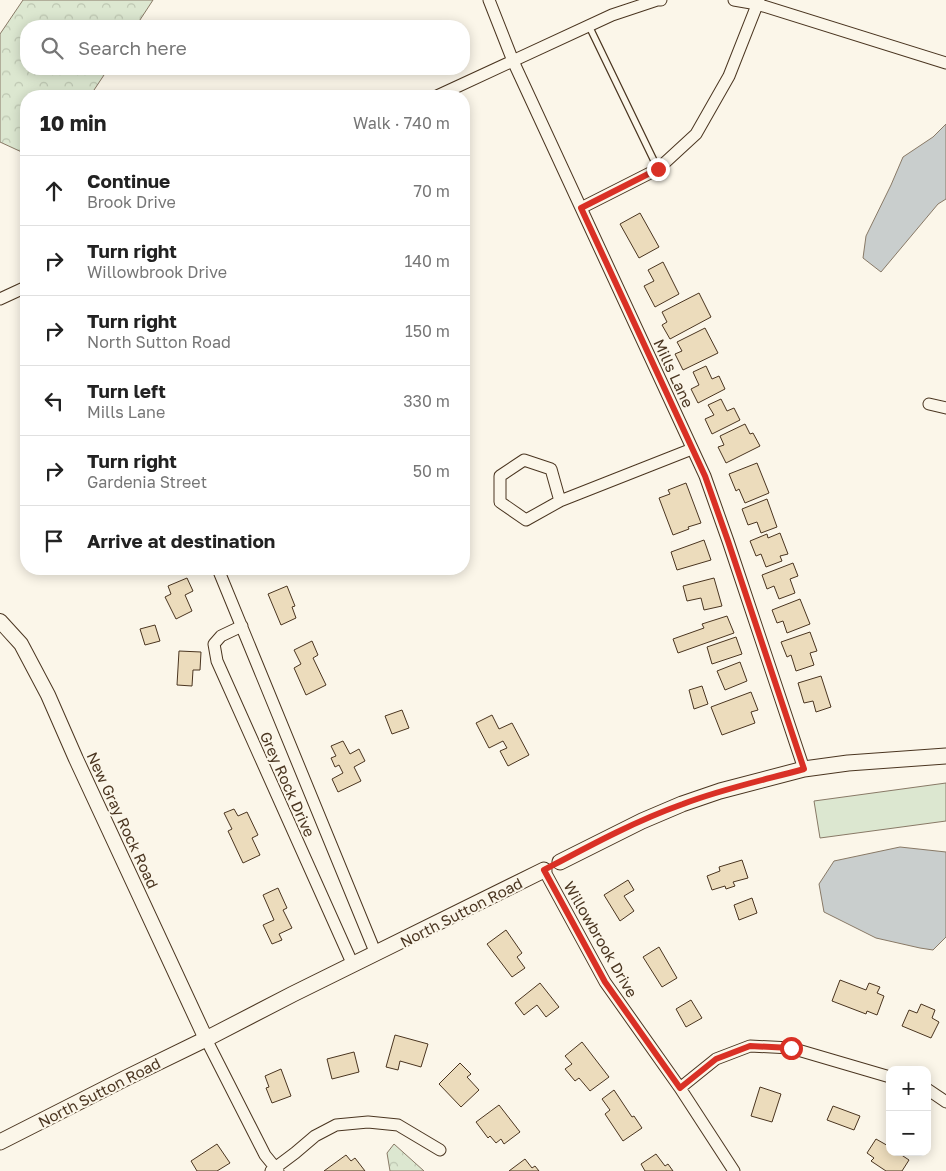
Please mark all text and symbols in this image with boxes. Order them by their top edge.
search box [20,20,470,75]
icon: search [38,34,66,62]
text: Search here [78,36,187,59]
text: 10 min [40,110,107,136]
text: Walk · 740 m [353,113,450,133]
route end [647,158,670,181]
text: Continue [87,169,170,192]
icon: ahead [40,177,68,205]
text: 70 m [413,181,450,201]
text: Brook Drive [87,192,176,212]
text: Turn right [87,239,177,262]
icon: right [40,247,68,275]
text: 140 m [404,251,450,271]
text: Willowbrook Drive [87,262,227,282]
text: Turn right [87,309,177,332]
icon: right [40,317,68,345]
text: 150 m [405,321,450,341]
text: North Sutton Road [87,332,231,352]
street label: Mills Lane [650,336,698,410]
text: Turn left [87,379,166,402]
icon: left [40,387,68,415]
text: 330 m [403,391,450,411]
text: Mills Lane [87,402,165,422]
text: Turn right [87,449,177,472]
icon: right [40,457,68,485]
text: 50 m [413,461,450,481]
text: Gardenia Street [87,472,207,492]
icon: arrive [40,527,68,555]
text: Arrive at destination [87,529,275,552]
street label: Grey Rock Drive [257,729,319,840]
street label: New Gray Rock Road [83,749,163,891]
street label: North Sutton Road [397,873,525,951]
street label: Willowbrook Drive [560,878,642,1001]
route start [780,1037,803,1060]
street label: North Sutton Road [35,1053,163,1131]
map controls [886,1066,931,1156]
button: + [886,1066,931,1111]
button: − [886,1111,931,1156]

